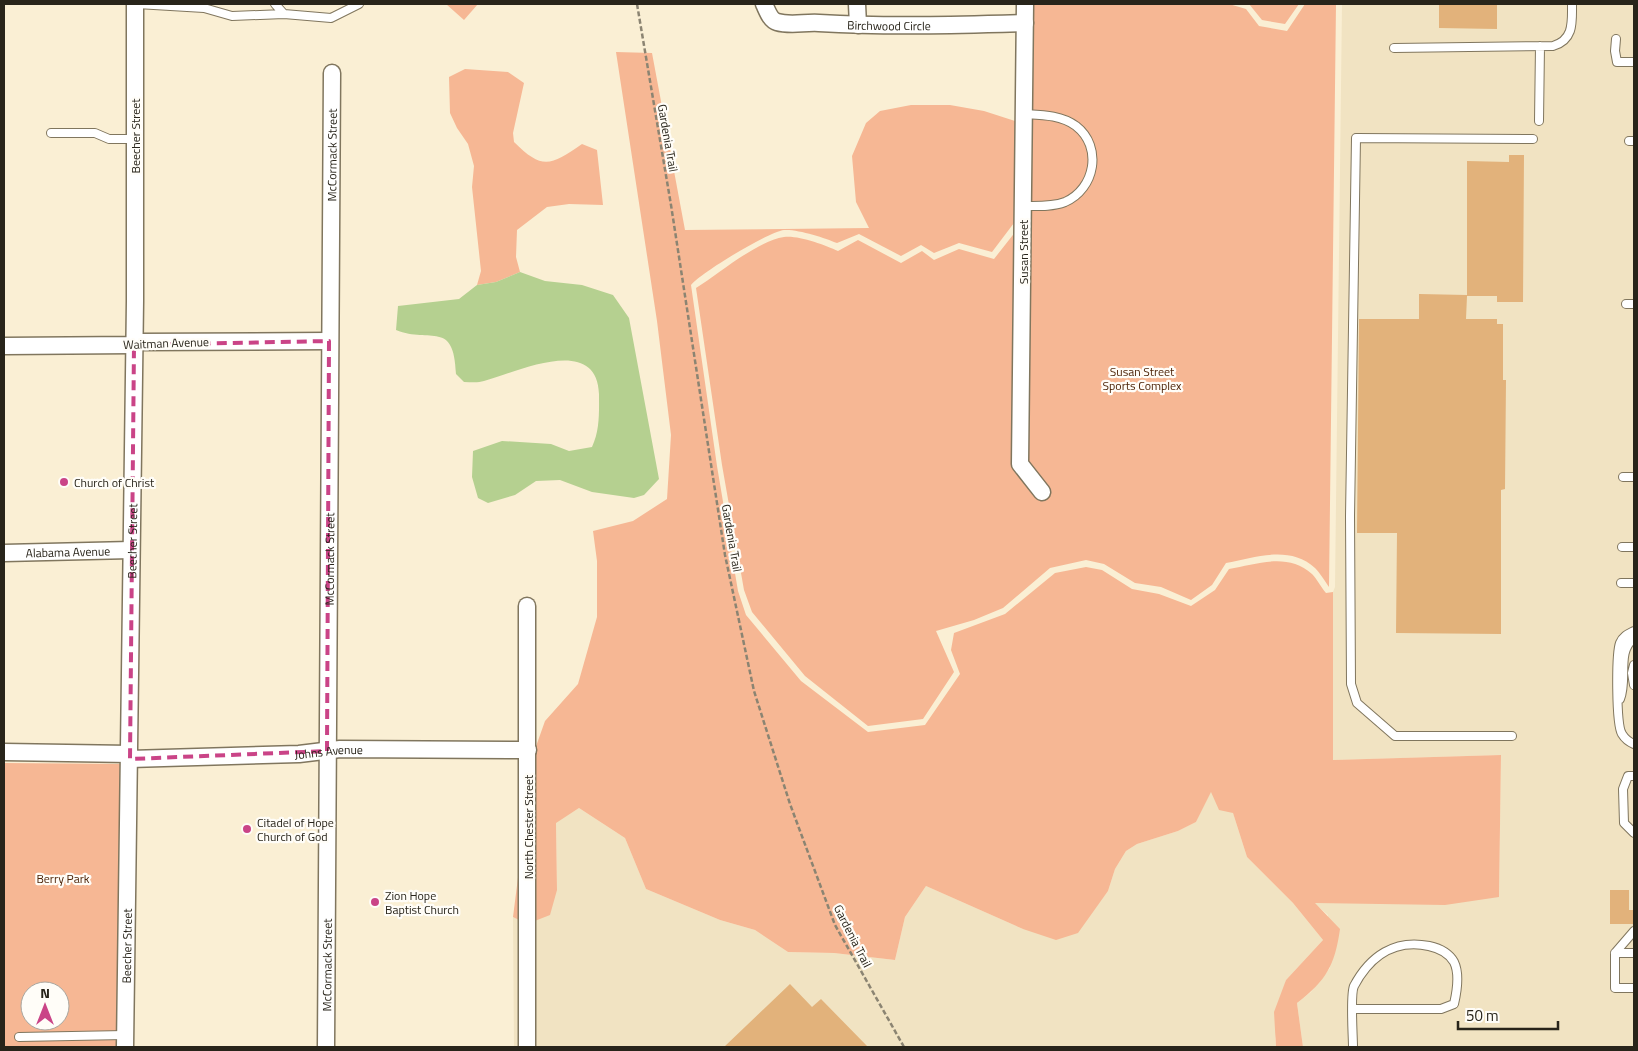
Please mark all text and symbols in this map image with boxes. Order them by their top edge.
street label: Birchwood Circle [847,15,931,35]
street label: Beecher Street [126,98,145,173]
street label: Gardenia Trail [653,103,683,173]
street label: McCormack Street [322,108,341,202]
street label: Susan Street [1014,219,1033,284]
street label: Waitman Avenue [123,332,209,354]
park label: Susan Street Sports Complex [1102,362,1182,395]
place label: Church of Christ [74,473,155,492]
marker: Church of Christ [58,476,70,488]
street label: Beecher Street [122,503,142,579]
street label: Gardenia Trail [717,503,747,573]
street label: McCormack Street [319,512,339,605]
street label: Alabama Avenue [25,541,110,562]
street label: Johns Avenue [294,739,363,764]
street label: North Chester Street [519,774,538,879]
place label: Citadel of Hope Church of God [257,813,334,846]
marker: Citadel of Hope Church of God [241,823,253,835]
park label: Berry Park [36,869,90,888]
place label: Zion Hope Baptist Church [385,886,459,919]
marker: Zion Hope Baptist Church [369,896,381,908]
street label: Gardenia Trail [829,901,877,971]
street label: Beecher Street [116,908,136,984]
street label: McCormack Street [317,918,336,1011]
north arrow [20,981,70,1031]
text: N [40,982,50,1003]
scale bar [1458,998,1558,1030]
text: 50 m [1466,1004,1499,1027]

